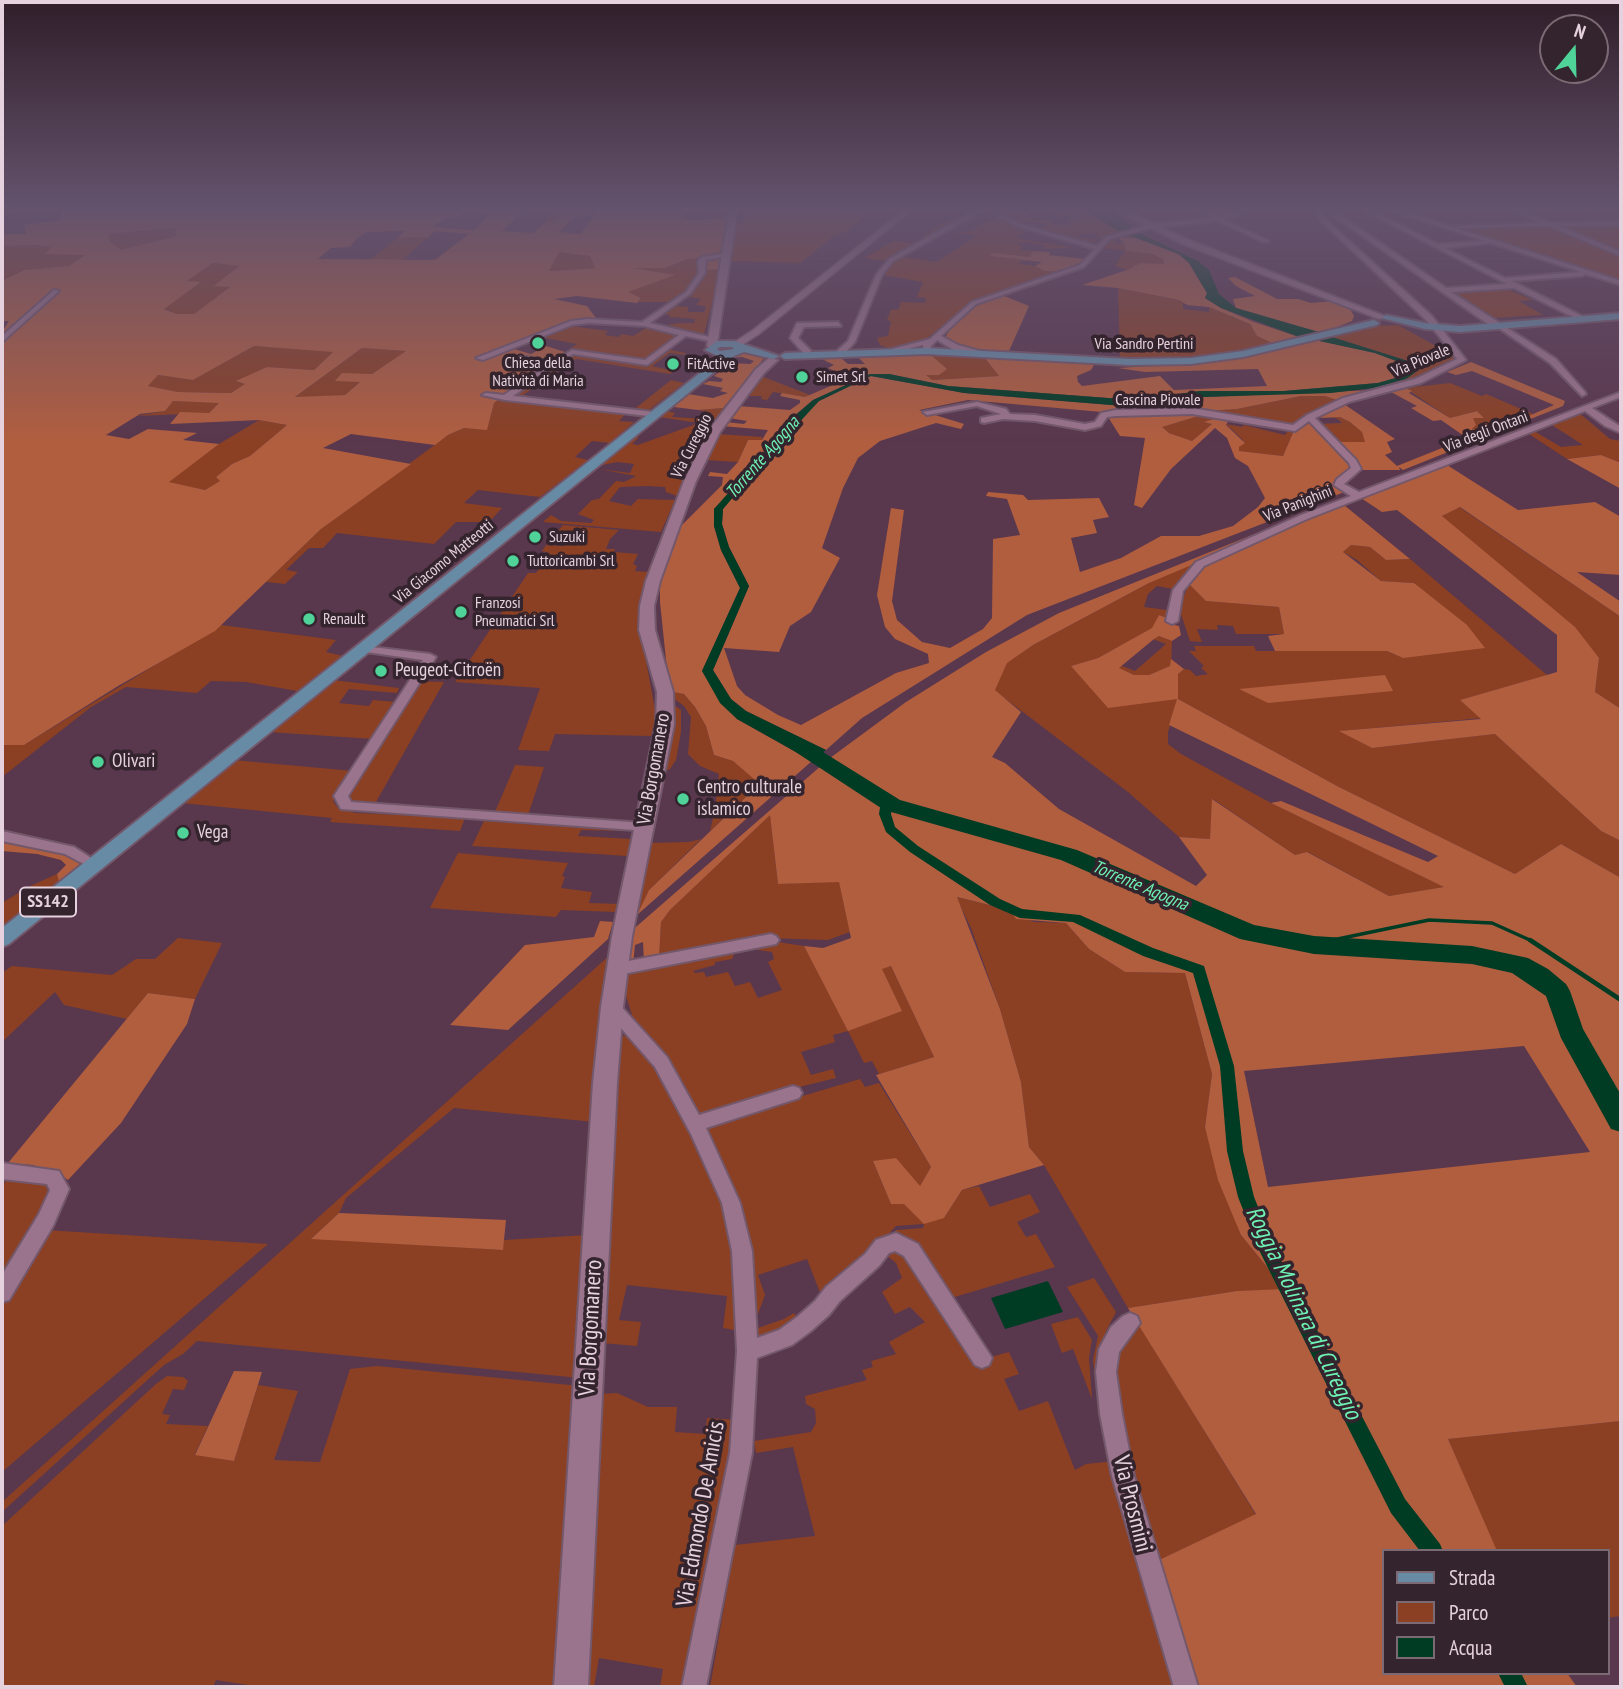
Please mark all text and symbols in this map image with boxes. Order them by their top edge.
north arrow [1539,14,1609,84]
text: N [1571,18,1589,44]
street label: Via Sandro Pertini [1094,334,1194,354]
marker: Chiesa della Natività di Maria [530,335,546,351]
street label: Via Piovale [1389,340,1453,382]
place label: Chiesa della Natività di Maria [492,353,584,391]
place label: FitActive [687,354,735,374]
marker: FitActive [665,356,681,372]
place label: Simet Srl [816,367,866,387]
marker: Simet Srl [794,369,810,385]
street label: Cascina Piovale [1115,390,1201,410]
street label: Via degli Ontani [1441,407,1531,457]
street label: Via Cureggio [668,411,716,481]
water label: Torrente Agogna [721,412,805,504]
street label: Via Panighini [1261,482,1335,526]
street label: Via Giacomo Matteotti [390,516,498,608]
place label: Suzuki [549,527,585,547]
marker: Suzuki [527,529,543,545]
place label: Tuttoricambi Srl [527,551,614,571]
marker: Tuttoricambi Srl [505,553,521,569]
place label: Franzosi Pneumatici Srl [475,593,555,631]
marker: Franzosi Pneumatici Srl [453,604,469,620]
place label: Renault [323,609,365,629]
marker: Renault [301,611,317,627]
place label: Peugeot-Citroën [395,660,501,682]
marker: Peugeot-Citroën [373,663,389,679]
street label: Via Borgomanero [633,711,675,827]
place label: Olivari [112,751,155,773]
marker: Olivari [90,754,106,770]
place label: Centro culturale islamico [697,777,802,821]
marker: Centro culturale islamico [675,791,691,807]
place label: Vega [197,822,228,844]
marker: Vega [175,825,191,841]
water label: Torrente Agogna [1089,856,1191,916]
road number: SS142 [20,888,76,917]
water label: Roggia Molinara di Cureggio [1239,1202,1367,1424]
street label: Via Borgomanero [574,1259,608,1397]
street label: Via Edmondo De Amicis [671,1419,731,1609]
street label: Via Prosmini [1107,1453,1157,1555]
legend [1382,1549,1609,1675]
text: Strada [1449,1564,1495,1591]
text: Parco [1449,1599,1488,1626]
text: Acqua [1449,1634,1492,1661]

